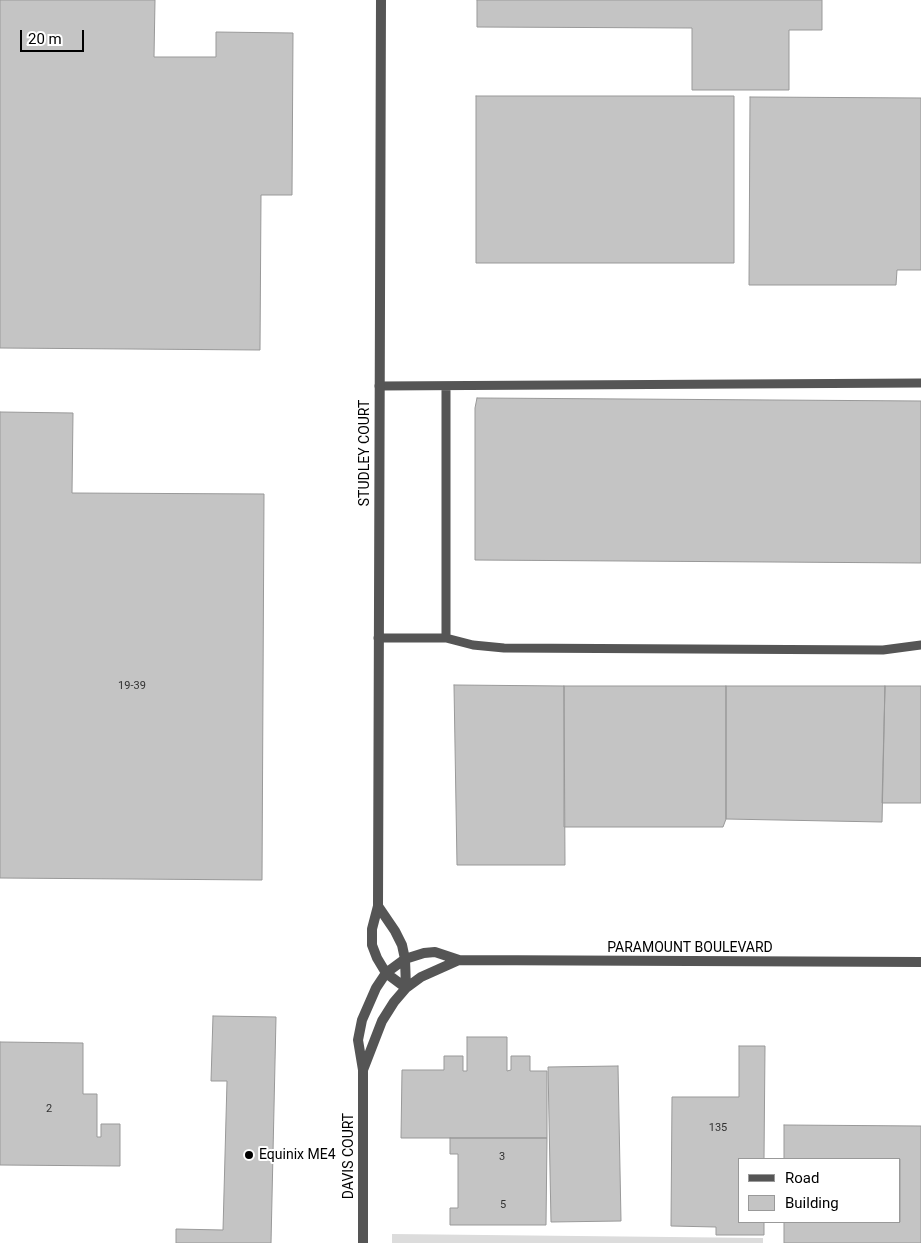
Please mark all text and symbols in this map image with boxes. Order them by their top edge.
scale bar [22,20,86,52]
text: 20 m [28,30,62,48]
street label: STUDLEY COURT [357,400,373,506]
house number: 19-39 [118,679,146,693]
street label: PARAMOUNT BOULEVARD [607,940,773,956]
house number: 2 [46,1102,52,1116]
street label: DAVIS COURT [341,1113,357,1199]
house number: 135 [709,1121,727,1135]
place label: Equinix ME4 [259,1147,336,1163]
marker: Equinix ME4 [243,1149,255,1161]
house number: 3 [499,1150,505,1164]
legend [738,1158,901,1223]
text: Road [785,1169,819,1187]
text: Building [785,1194,839,1212]
house number: 5 [500,1198,506,1212]

